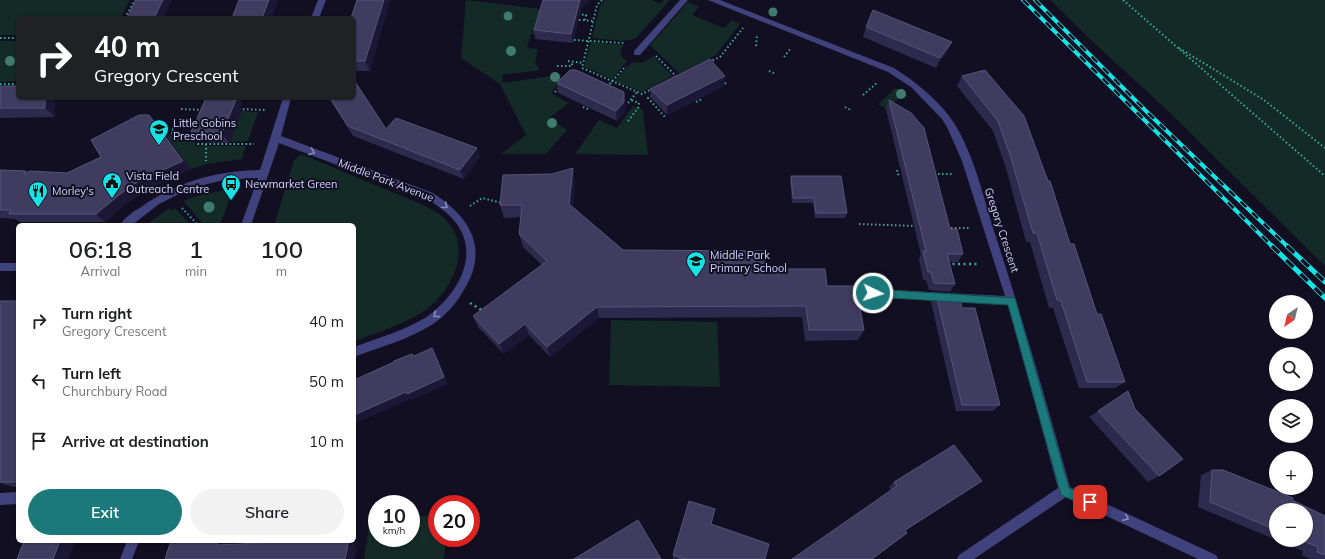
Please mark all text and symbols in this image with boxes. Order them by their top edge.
text: 40 m [94,29,160,64]
icon: right [28,32,80,84]
text: Gregory Crescent [94,64,239,87]
place label: Little Gobins Preschool [173,116,236,143]
school or university icon: Little Gobins Preschool [148,118,170,146]
one-way arrow [309,147,316,155]
street label: Middle Park Avenue [336,155,436,205]
place label: Vista Field Outreach Centre [126,169,209,196]
public building icon: Vista Field Outreach Centre [101,171,123,199]
bus stop icon: Newmarket Green [220,173,242,201]
place label: Newmarket Green [245,177,338,191]
restaurant icon: Morley's [27,180,49,208]
place label: Morley's [52,184,94,198]
street label: Gregory Crescent [982,186,1022,274]
one-way arrow [441,201,448,208]
text: 06:18 [69,234,132,264]
text: 1 [189,234,203,264]
text: 100 [260,234,303,264]
place label: Middle Park Primary School [710,248,787,275]
school or university icon: Middle Park Primary School [685,250,707,278]
text: Arrival [81,263,120,279]
text: min [185,263,207,279]
text: m [276,263,287,279]
position arrow [852,272,894,314]
north arrow [1269,295,1313,339]
map controls [1269,295,1313,547]
text: Turn right [62,304,132,323]
icon: right [28,310,50,332]
one-way arrow [434,310,441,317]
text: 40 m [309,312,344,331]
text: Gregory Crescent [62,323,166,339]
button: search [1269,347,1313,391]
text: Turn left [62,364,121,383]
icon: left [28,370,50,392]
text: 50 m [309,372,344,391]
text: Churchbury Road [62,383,167,399]
button: layers [1269,399,1313,443]
icon: arrive [28,430,50,452]
text: Arrive at destination [62,432,209,451]
text: 10 m [309,432,344,451]
button: + [1269,451,1313,495]
pin [1073,485,1107,519]
button: Exit [28,489,182,535]
button: Share [190,489,344,535]
icon: arrive [1079,491,1101,513]
speed limit sign: 20 [428,495,480,547]
text: 10 [382,503,406,528]
button: − [1269,503,1313,547]
one-way arrow [1122,513,1129,521]
text: km/h [383,524,405,537]

